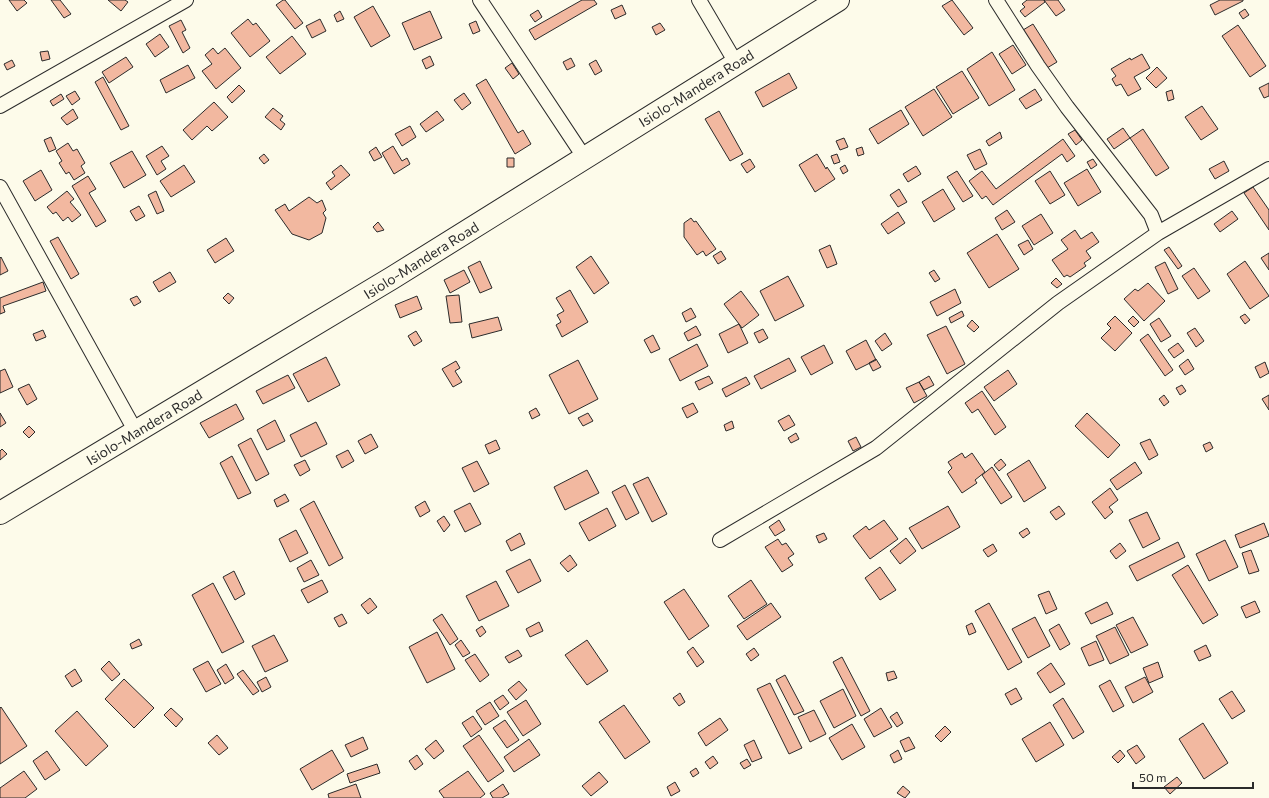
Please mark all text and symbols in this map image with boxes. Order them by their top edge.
street label: Isiolo-Mandera Road [635,46,757,130]
street label: Isiolo-Mandera Road [360,218,482,302]
street label: Isiolo-Mandera Road [83,386,205,468]
scale bar [1133,764,1253,790]
text: 50 m [1139,770,1167,784]

